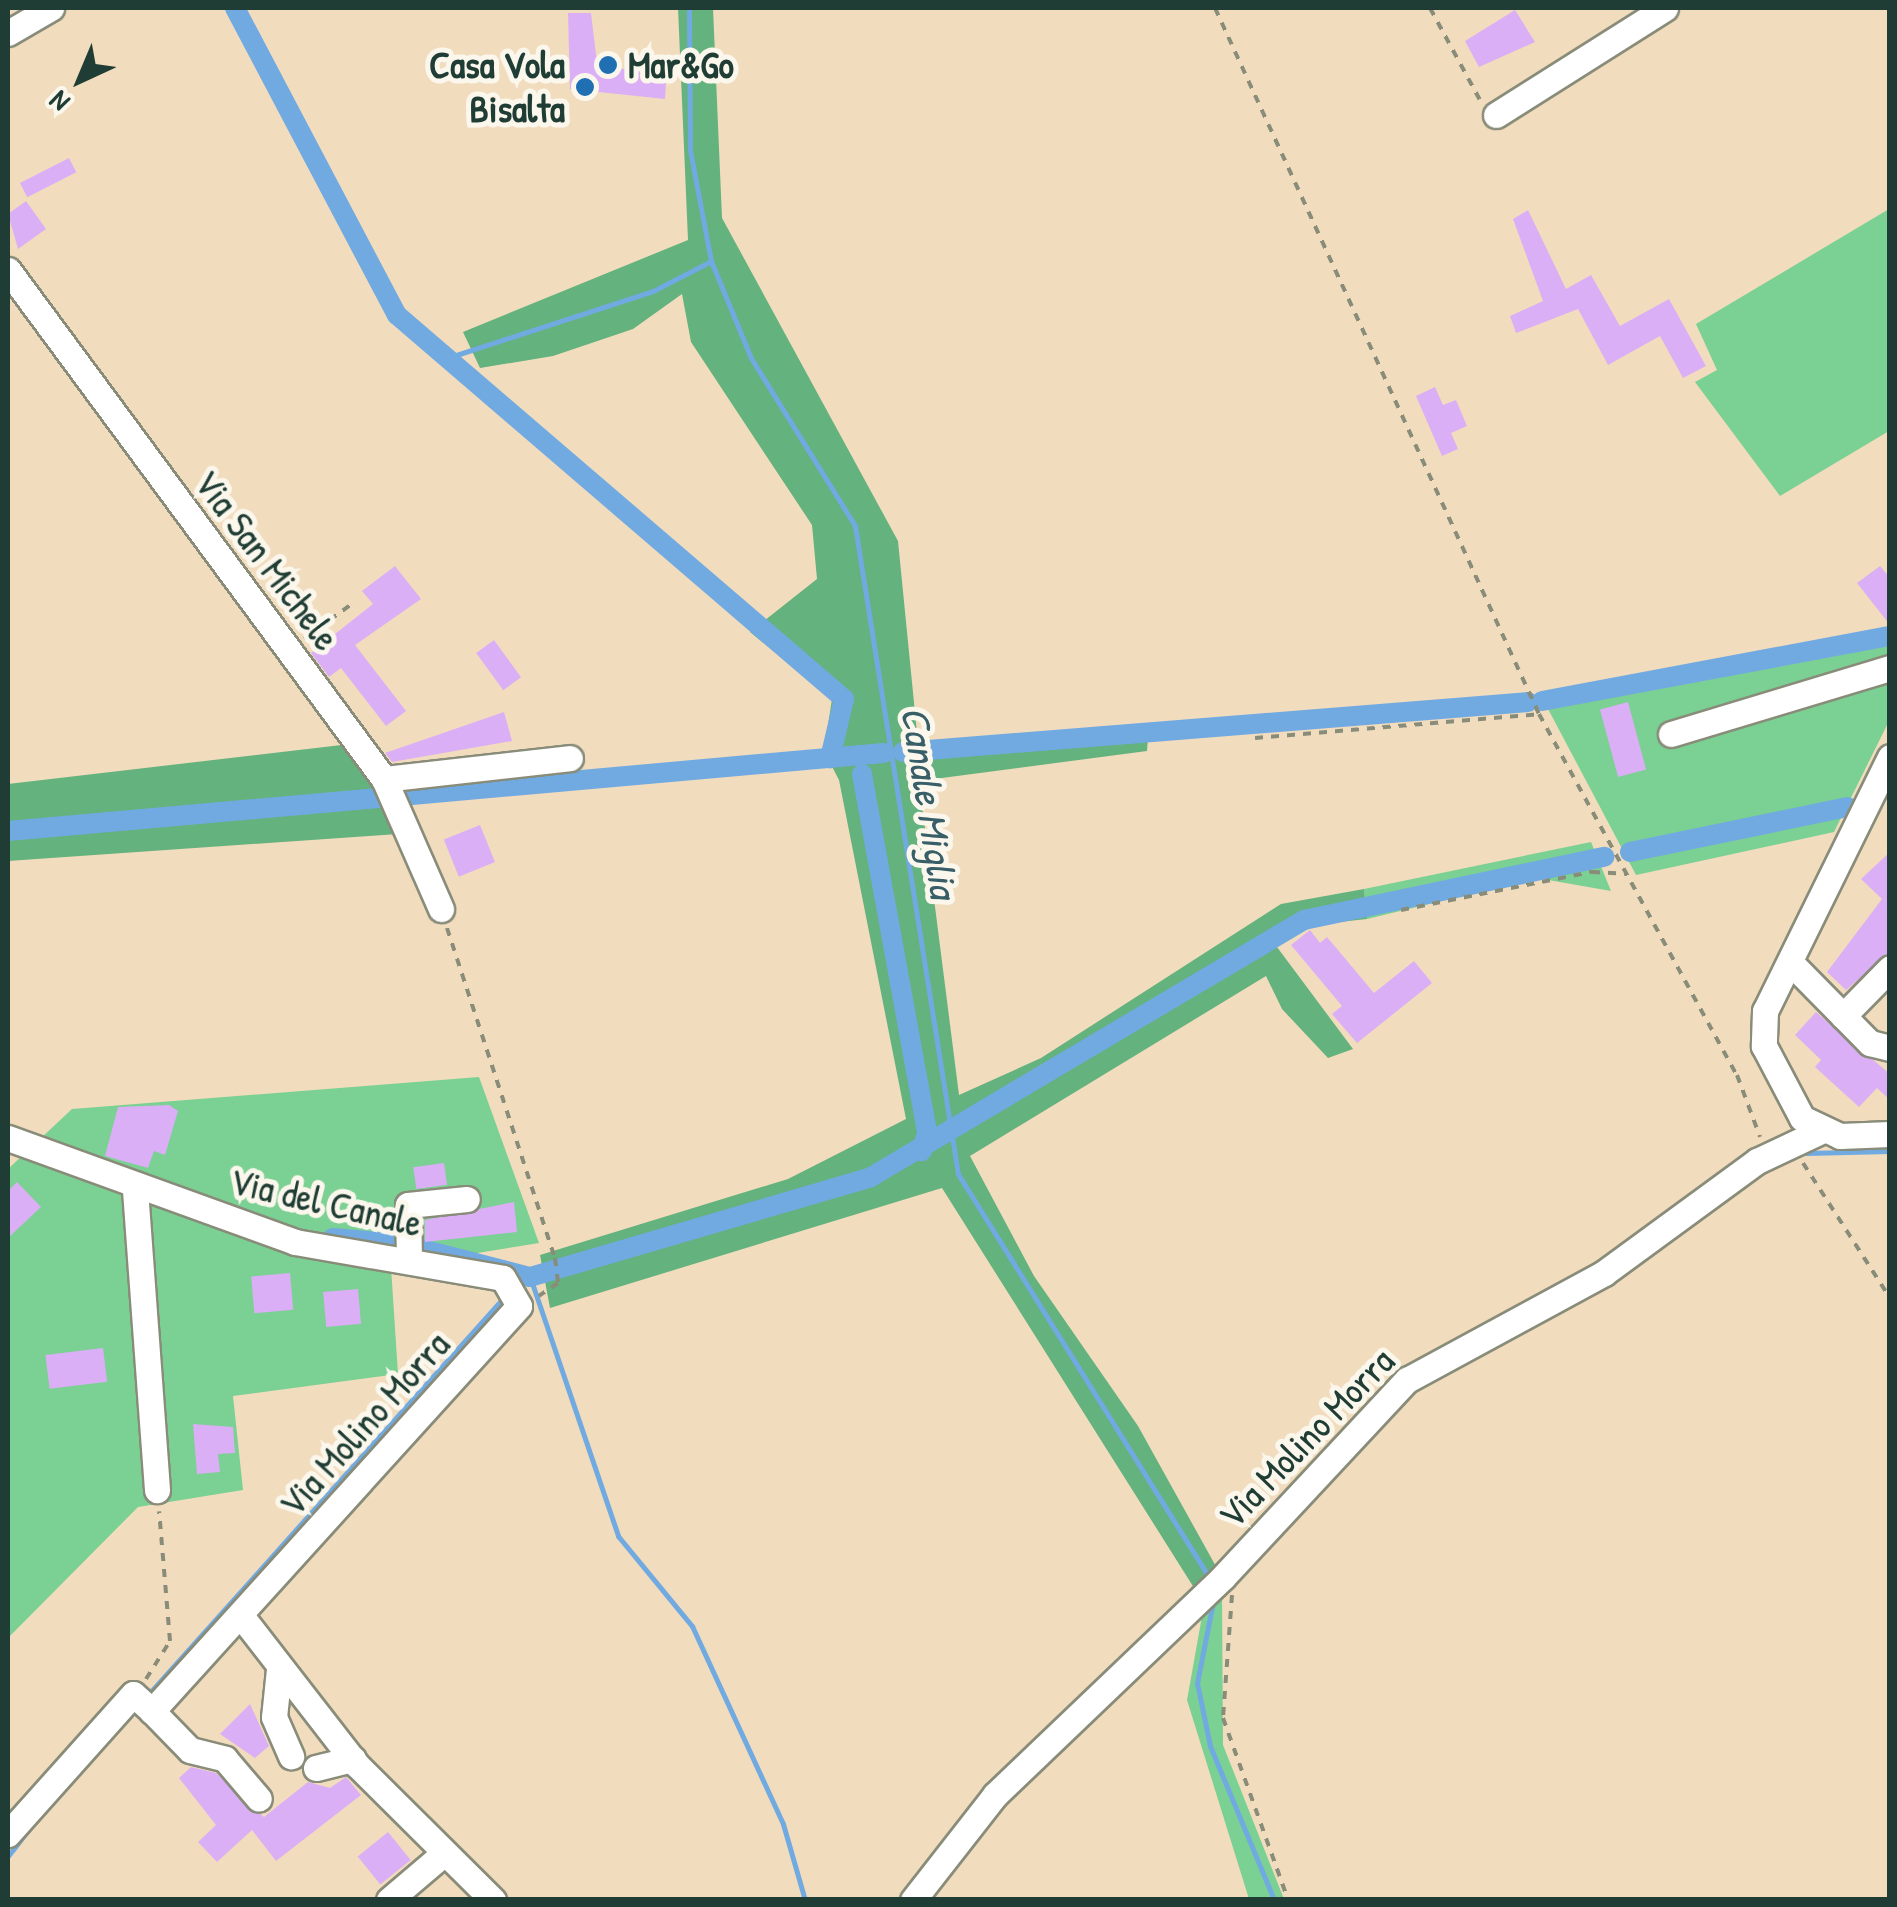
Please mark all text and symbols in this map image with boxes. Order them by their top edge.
north arrow [30,30,130,130]
place label: Casa Vola Bisalta [429,42,565,132]
place label: Mar&Go [628,42,734,88]
marker: Mar&Go [597,54,619,76]
marker: Casa Vola Bisalta [574,76,596,98]
text: N [41,83,78,120]
street label: Via San Michele [184,461,350,659]
water label: Canale Miglia [892,703,970,901]
street label: Via del Canale [226,1158,426,1246]
street label: Via Molino Morra [269,1322,459,1526]
street label: Via Molino Morra [1209,1338,1403,1538]

